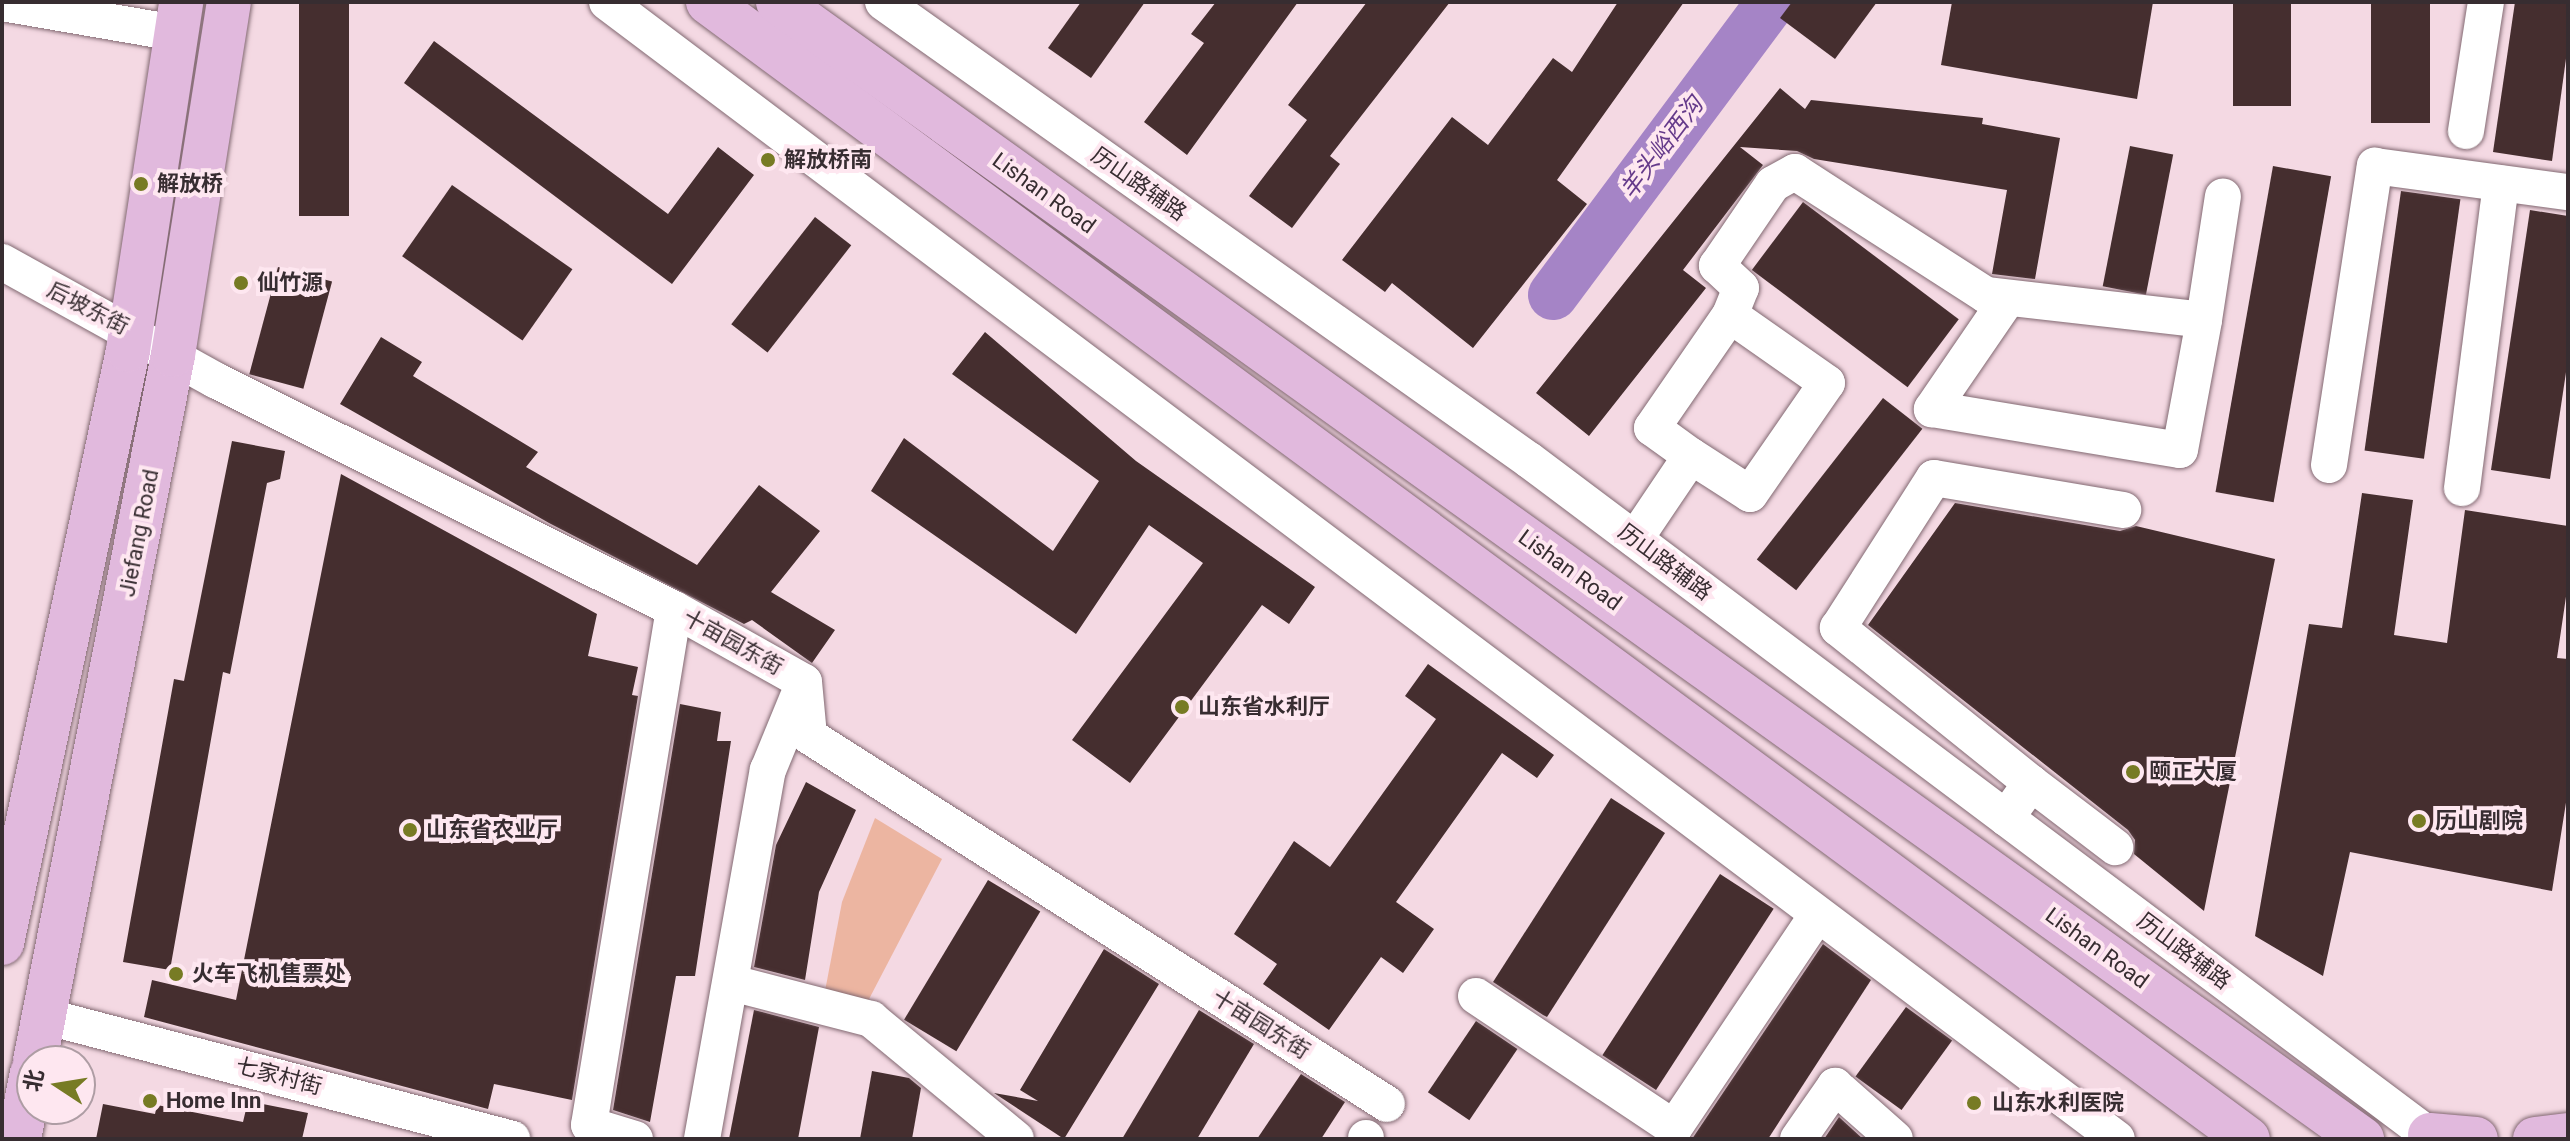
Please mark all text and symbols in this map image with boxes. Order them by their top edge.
water label: 羊头峪西沟 [1614,91,1710,205]
street label: 历山路辅路 [1086,142,1192,226]
place label: 解放桥南 [784,147,872,173]
street label: Lishan Road [987,147,1101,239]
marker: 解放桥南 [759,151,777,169]
place label: 解放桥 [157,171,223,197]
marker: 解放桥 [132,175,150,193]
place label: 仙竹源 [257,270,323,296]
marker: 仙竹源 [232,274,250,292]
street label: 后坡东街 [43,276,133,340]
street label: Jiefang Road [114,467,164,599]
street label: 历山路辅路 [1613,518,1717,606]
street label: Lishan Road [1513,524,1627,616]
street label: 十亩园东街 [678,604,788,680]
place label: 山东省水利厅 [1198,694,1330,720]
marker: 山东省水利厅 [1173,698,1191,716]
place label: 颐正大厦 [2149,759,2237,785]
marker: 颐正大厦 [2124,763,2142,781]
place label: 历山剧院 [2435,808,2523,834]
marker: 历山剧院 [2410,812,2428,830]
place label: 山东省农业厅 [426,817,558,843]
marker: 山东省农业厅 [401,821,419,839]
street label: Lishan Road [2040,902,2154,994]
street label: 历山路辅路 [2132,907,2236,995]
place label: 火车飞机售票处 [192,961,346,987]
marker: 火车飞机售票处 [167,965,185,983]
street label: 十亩园东街 [1207,984,1315,1064]
north arrow [16,1045,96,1125]
street label: 七家村街 [233,1052,325,1100]
text: 北 [19,1067,49,1094]
place label: Home Inn [166,1088,261,1114]
place label: 山东水利医院 [1992,1090,2124,1116]
marker: Home Inn [141,1092,159,1110]
marker: 山东水利医院 [1963,1092,1985,1114]

